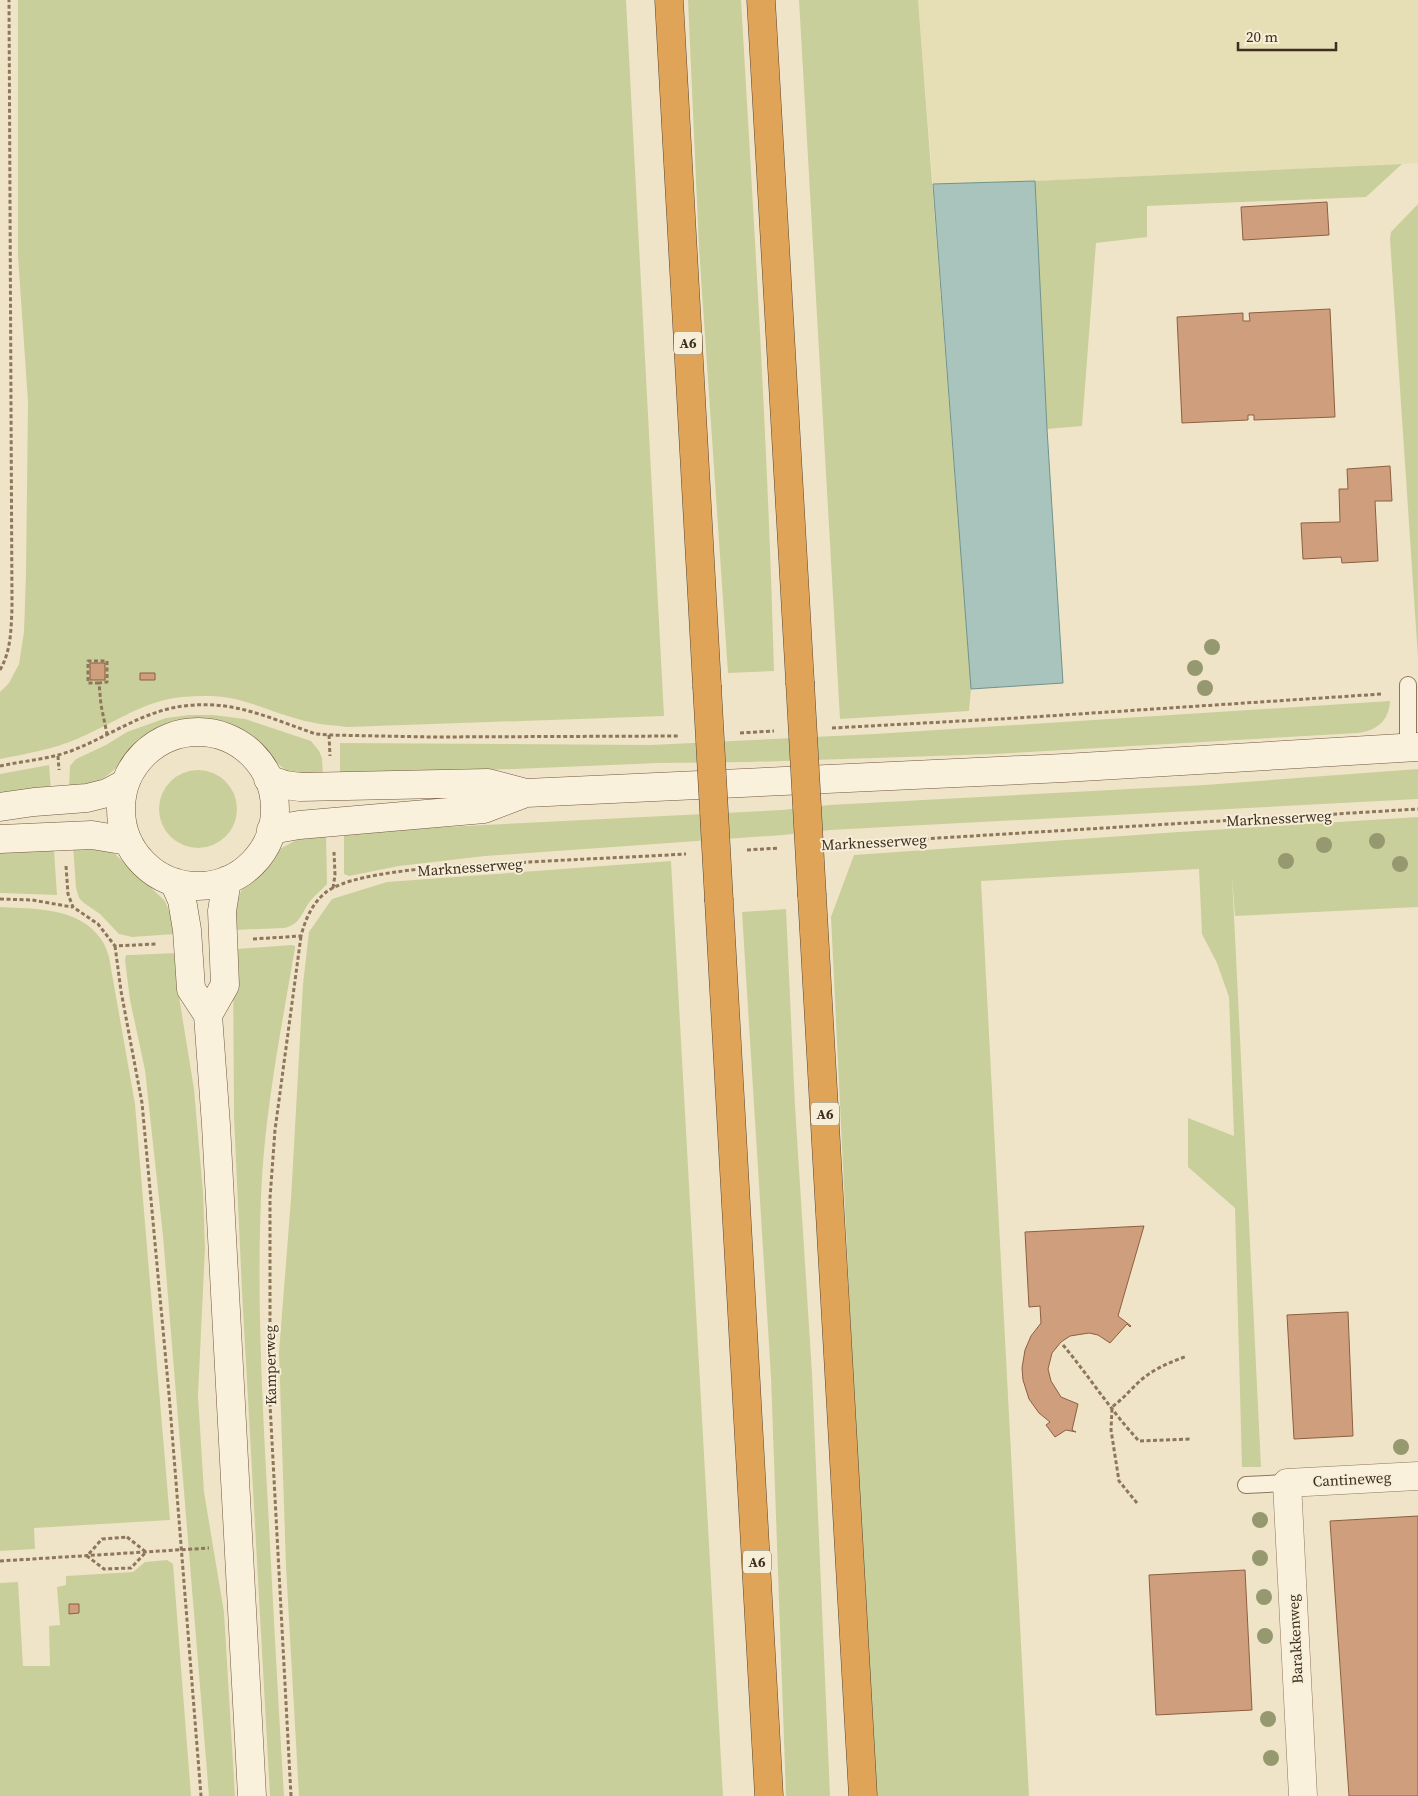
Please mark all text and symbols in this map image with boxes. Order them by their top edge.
scale bar [1238,20,1336,52]
text: 20 m [1246,26,1278,47]
road number: A6 [674,332,702,354]
street label: Marknesserweg [1226,805,1333,831]
street label: Marknesserweg [821,829,928,855]
street label: Marknesserweg [417,853,524,881]
road number: A6 [811,1102,839,1126]
street label: Kamperweg [259,1325,281,1405]
street label: Cantineweg [1312,1466,1392,1492]
road number: A6 [743,1550,771,1574]
street label: Barakkenweg [1282,1593,1308,1684]

